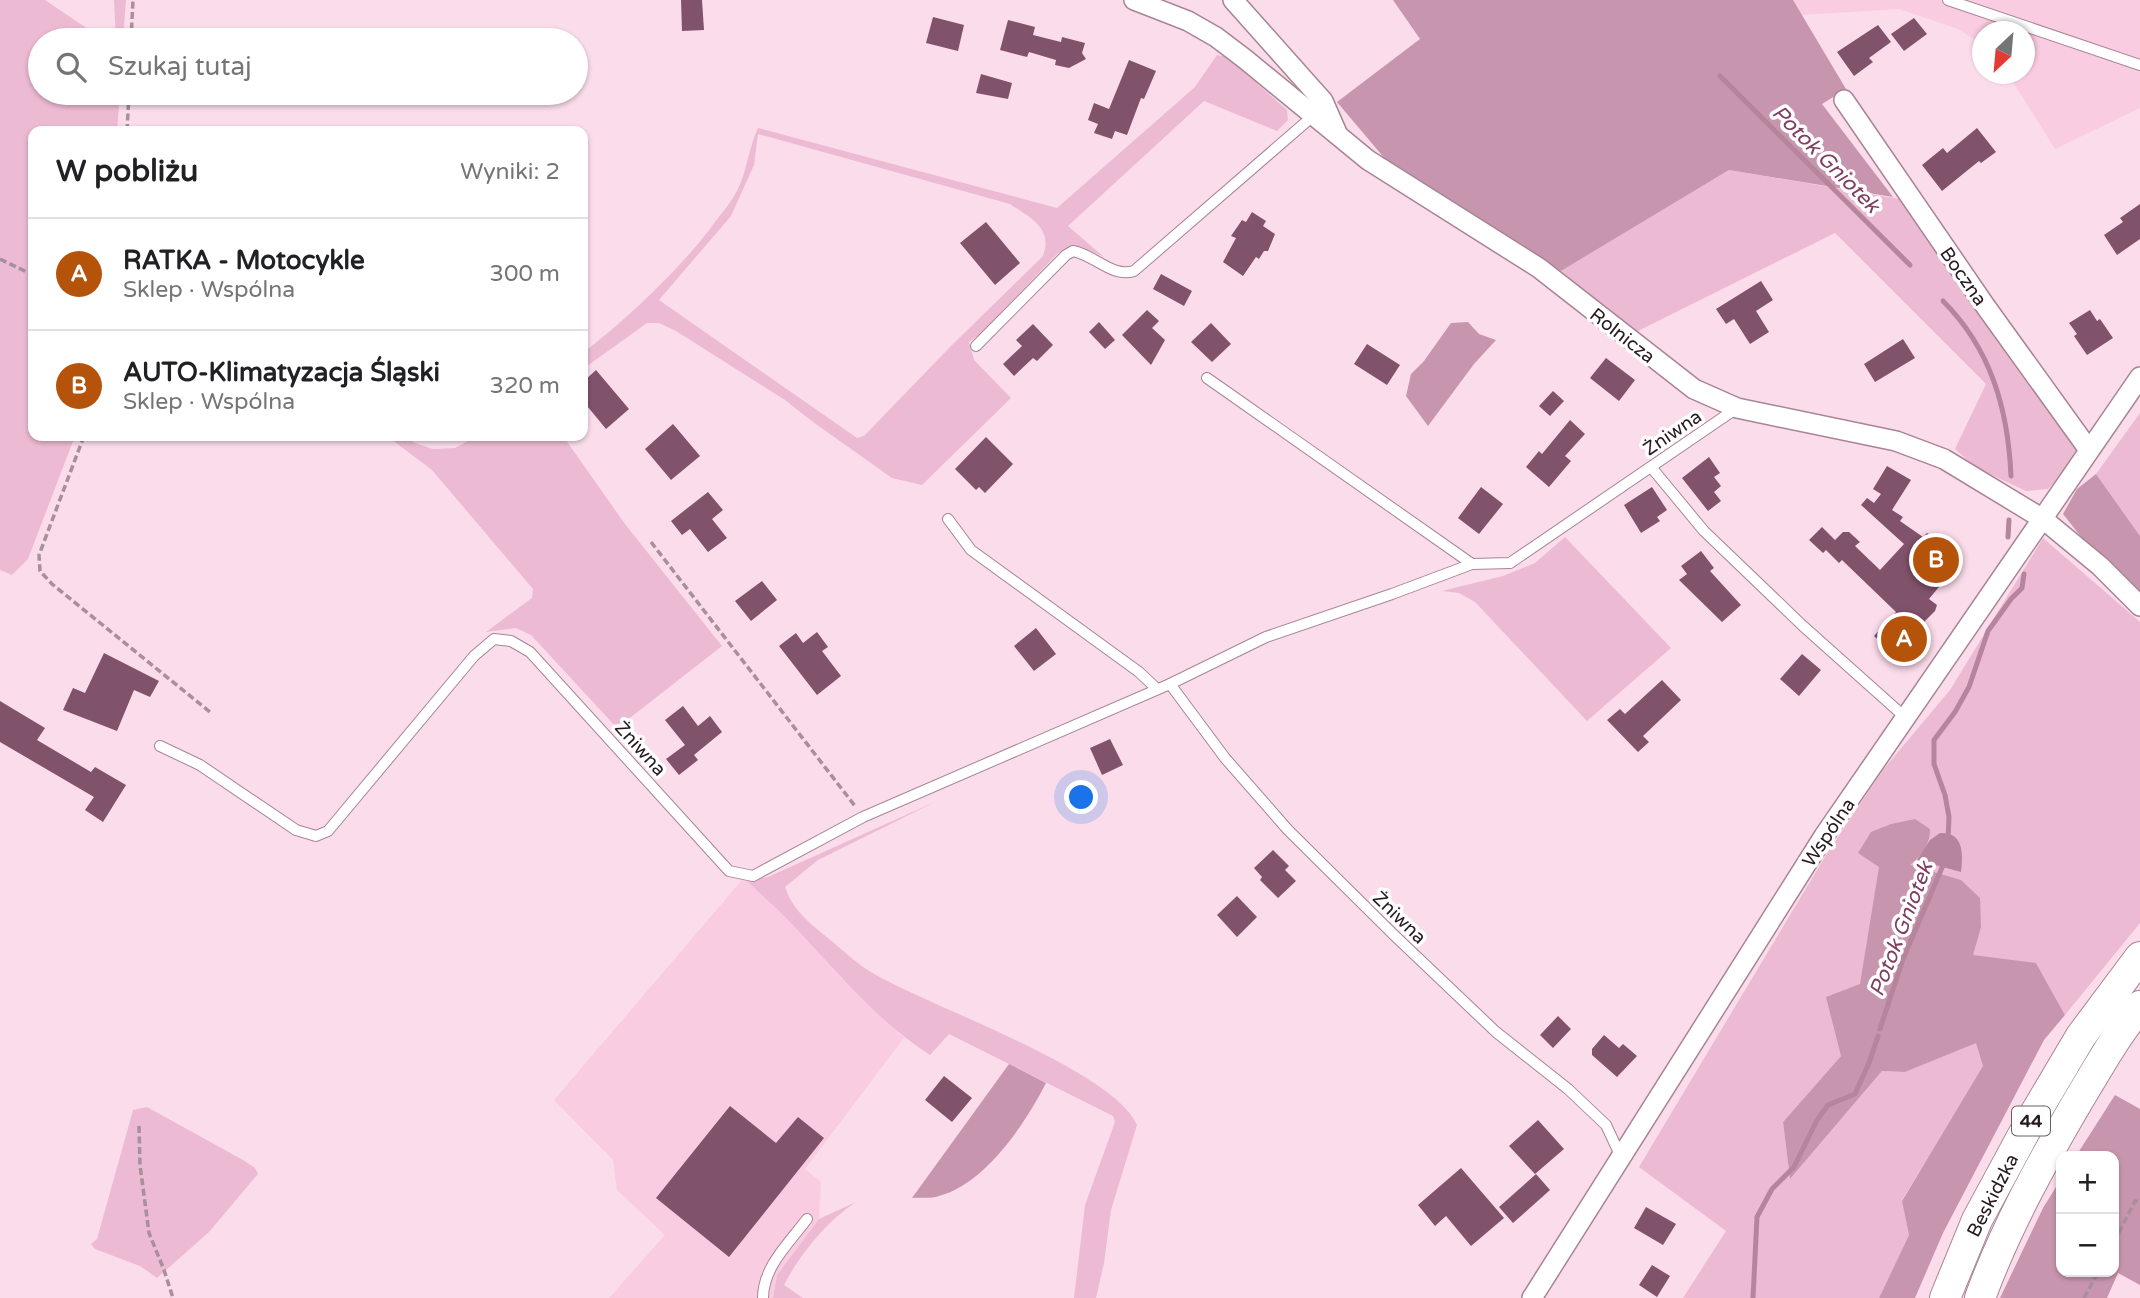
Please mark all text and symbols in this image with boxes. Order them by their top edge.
north arrow [1972,21,2035,84]
search box [28,28,588,105]
icon: search [52,48,90,86]
text: Szukaj tutaj [108,51,252,82]
water label: Potok Gniotek [1767,100,1886,219]
text: W pobliżu [56,153,198,190]
text: Wyniki: 2 [460,158,560,186]
street label: Boczna [1935,243,1991,310]
text: RATKA - Motocykle [123,245,365,276]
text: A [70,260,88,288]
text: 300 m [490,260,560,288]
text: Sklep · Wspólna [123,276,295,304]
street label: Rolnicza [1586,304,1659,368]
text: AUTO-Klimatyzacja Śląski [123,357,440,388]
text: B [71,372,87,400]
text: 320 m [490,372,560,400]
text: Sklep · Wspólna [123,388,295,416]
street label: Żniwna [1639,405,1706,460]
pin: B [1913,534,1959,586]
pin: A [1881,613,1927,665]
street label: Żniwna [610,717,670,780]
your location [1064,780,1098,814]
street label: Wspólna [1798,794,1860,871]
water label: Potok Gniotek [1864,857,1939,1000]
street label: Żniwna [1368,887,1431,948]
road number: 44 [2012,1106,2050,1136]
street label: Beskidzka [1963,1150,2023,1241]
map controls [2056,1151,2119,1277]
button: + [2056,1151,2119,1214]
button: − [2056,1214,2119,1277]

